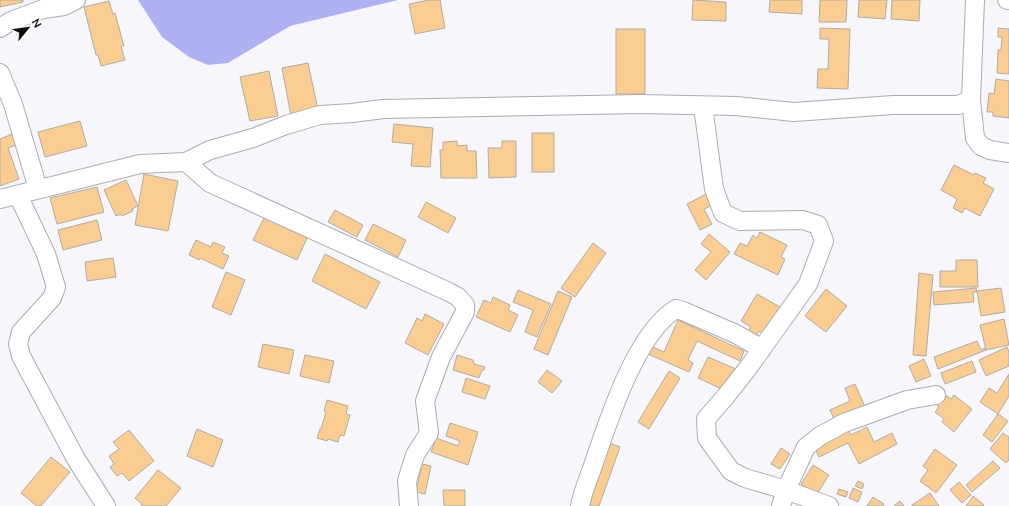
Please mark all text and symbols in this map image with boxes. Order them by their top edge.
north arrow [8,8,48,48]
text: N [28,16,45,31]

